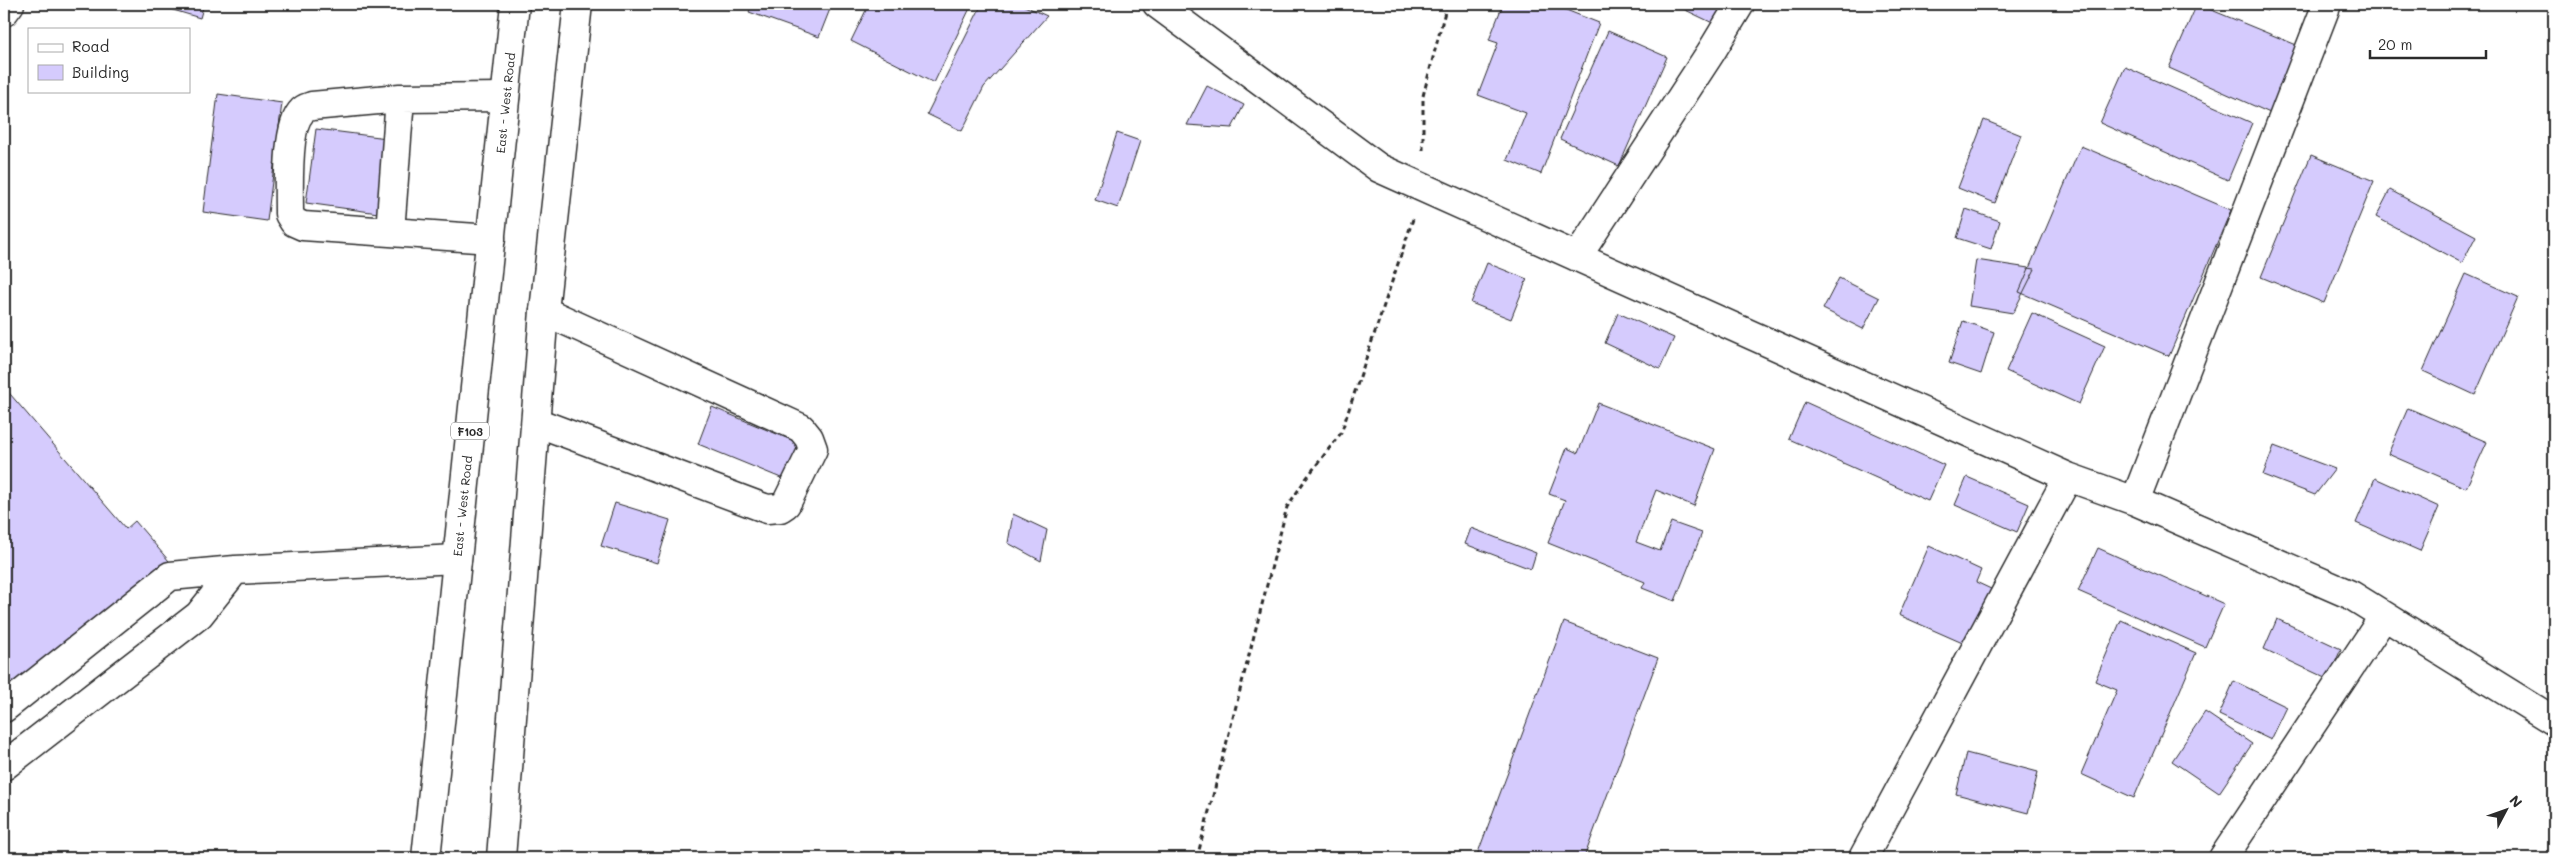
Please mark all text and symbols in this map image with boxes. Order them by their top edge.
legend [28,28,190,92]
scale bar [2370,28,2487,60]
text: 20 m [2378,34,2412,54]
text: Road [72,36,109,56]
street label: East - West Road [492,52,518,154]
text: Building [72,62,129,82]
road number: F103 [451,422,489,440]
street label: East - West Road [449,455,475,557]
north arrow [2480,784,2530,834]
text: N [2506,791,2527,811]

